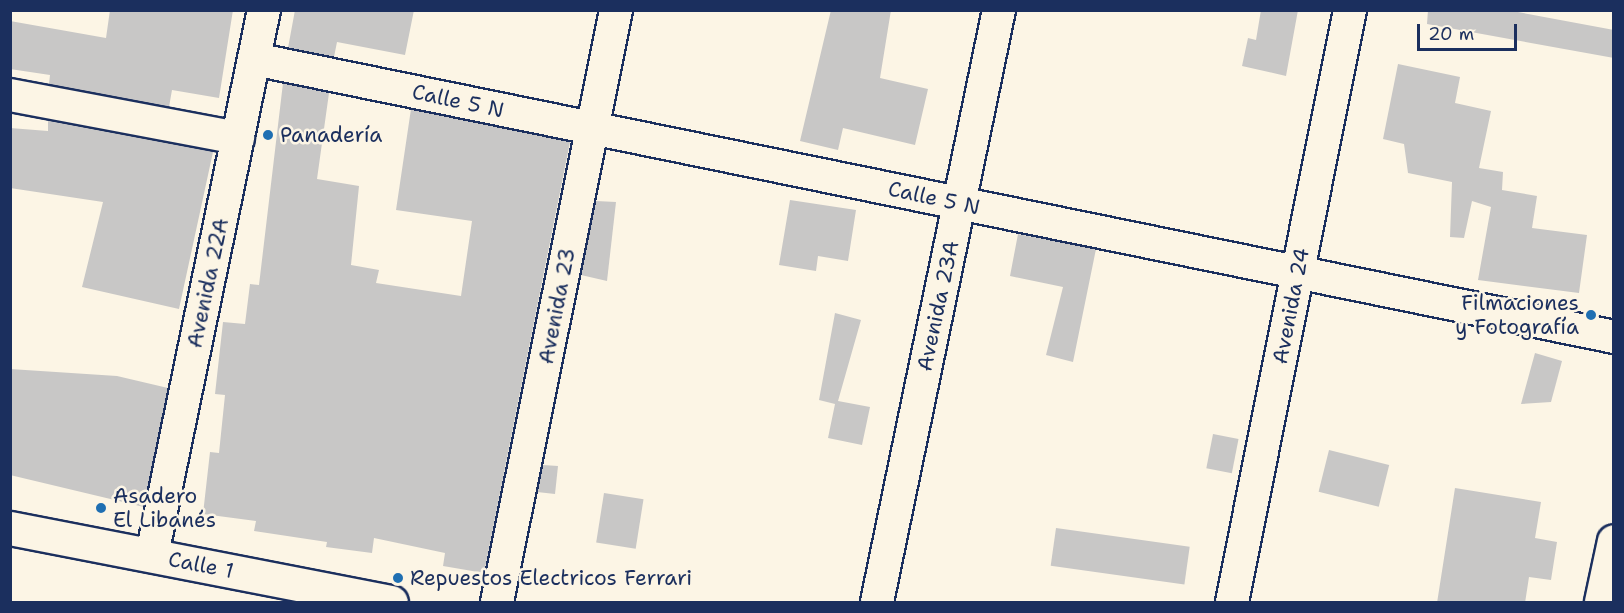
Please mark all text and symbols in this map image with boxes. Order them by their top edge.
scale bar [1420,12,1520,50]
text: 20 m [1428,22,1474,46]
street label: Calle 5 N [410,79,506,123]
place label: Panadería [280,122,382,148]
marker: Panadería [261,128,275,142]
street label: Calle 5 N [886,176,982,220]
street label: Avenida 22A [182,216,234,350]
street label: Avenida 23A [912,239,964,373]
street label: Avenida 23 [533,246,581,366]
street label: Avenida 24 [1267,246,1315,366]
place label: Filmaciones y Fotografía [1455,290,1579,340]
marker: Filmaciones y Fotografía [1584,308,1598,322]
place label: Asadero El Libanés [113,483,216,533]
marker: Asadero El Libanés [94,501,108,515]
street label: Calle 1 [166,546,236,584]
place label: Repuestos Electricos Ferrari [410,565,692,591]
marker: Repuestos Electricos Ferrari [391,571,405,585]

